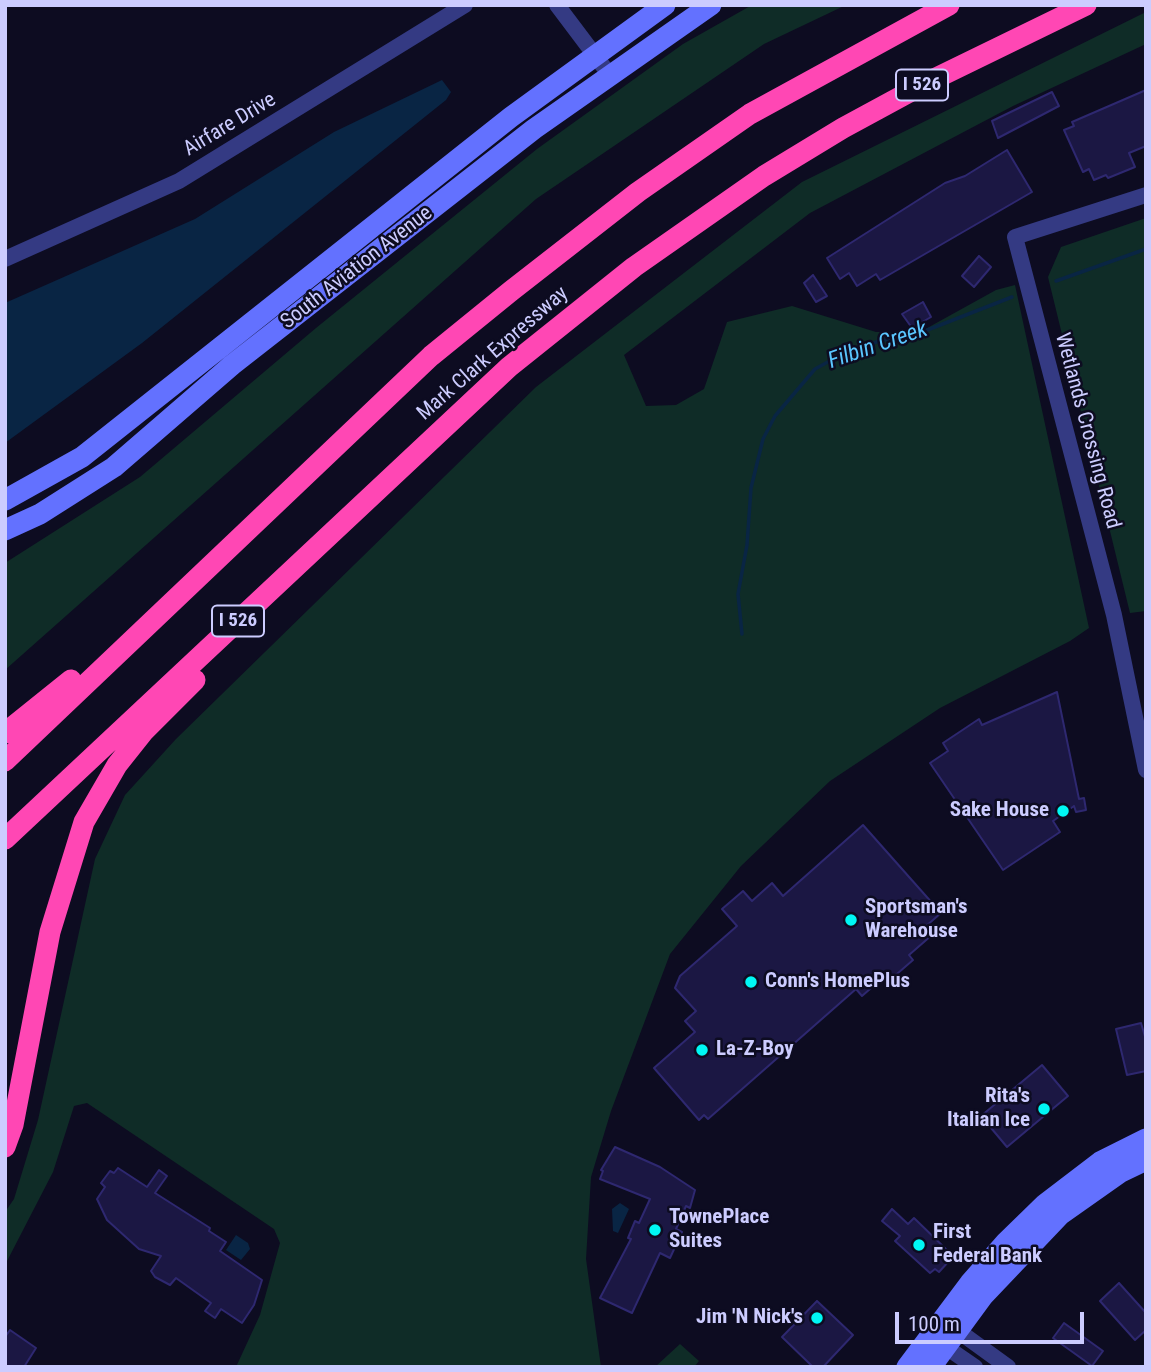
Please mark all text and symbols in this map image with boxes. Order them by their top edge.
road number: I 526 [896,69,948,100]
street label: Airfare Drive [179,88,281,162]
street label: South Aviation Avenue [276,201,438,335]
street label: Mark Clark Expressway [412,282,574,426]
water label: Filbin Creek [825,316,931,376]
street label: Wetlands Crossing Road [1049,330,1125,532]
road number: I 526 [212,606,264,636]
place label: Sake House [950,798,1049,824]
marker: Sake House [1055,803,1071,819]
place label: Sportsman's Warehouse [865,895,968,945]
marker: Sportsman's Warehouse [843,912,859,928]
place label: Conn's HomePlus [765,969,910,995]
marker: Conn's HomePlus [743,974,759,990]
place label: La-Z-Boy [716,1037,794,1063]
marker: La-Z-Boy [694,1042,710,1058]
place label: Rita's Italian Ice [947,1084,1030,1134]
marker: Rita's Italian Ice [1036,1101,1052,1117]
place label: TownePlace Suites [669,1205,769,1255]
place label: First Federal Bank [933,1220,1042,1270]
marker: TownePlace Suites [647,1222,663,1238]
marker: First Federal Bank [911,1237,927,1253]
scale bar [899,1298,1088,1342]
place label: Jim 'N Nick's [696,1305,803,1331]
marker: Jim 'N Nick's [809,1310,825,1326]
text: 100 m [908,1312,960,1336]

